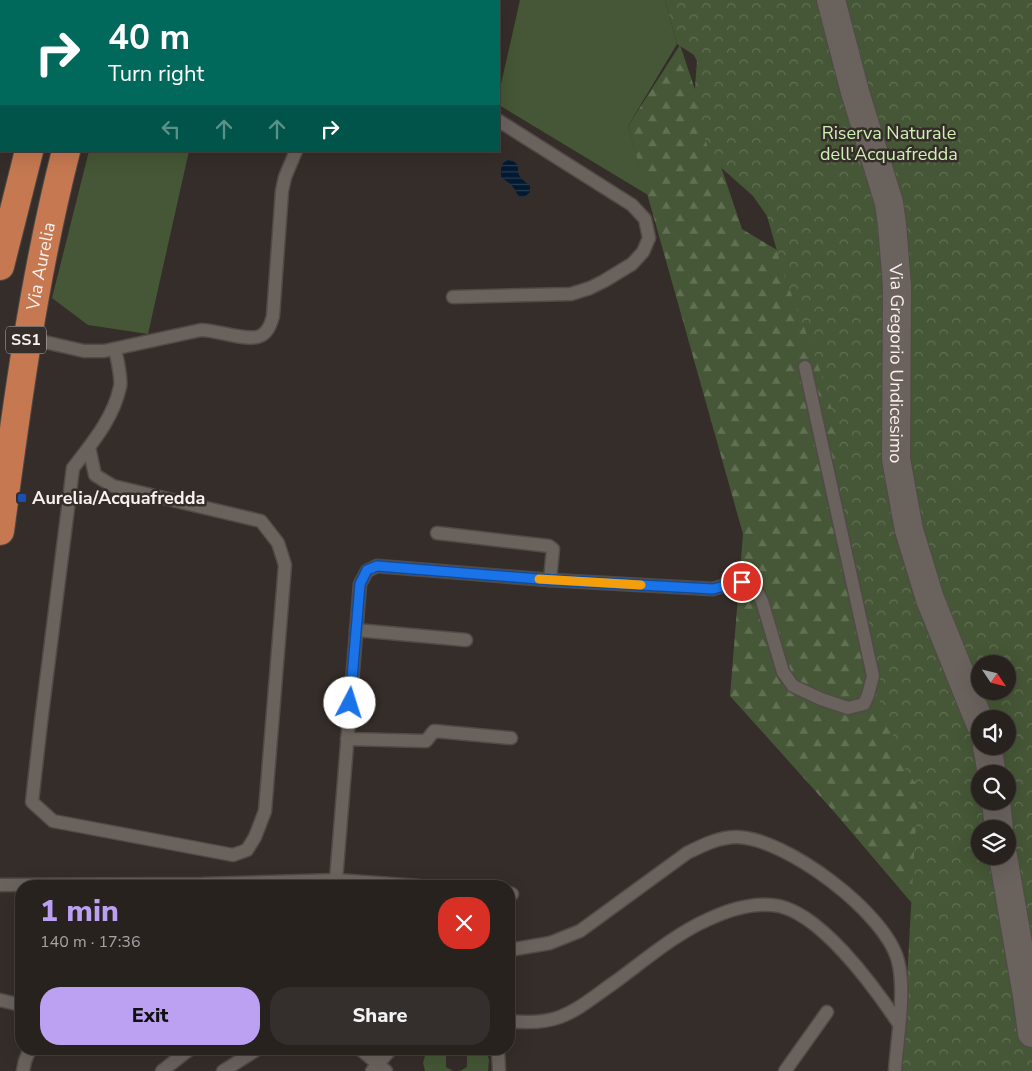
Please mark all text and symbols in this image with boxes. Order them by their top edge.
text: 40 m [108,14,190,61]
icon: right [25,20,90,85]
text: Turn right [108,59,204,89]
icon: left [157,115,185,143]
icon: ahead [210,115,238,143]
icon: ahead [263,115,291,143]
icon: right [316,115,344,143]
park label: Riserva Naturale dell'Acquafredda [820,121,958,166]
street label: Via Aurelia [20,220,61,313]
street label: Via Gregorio Undicesimo [883,262,909,463]
road number: SS1 [6,326,46,354]
place label: Aurelia/Acquafredda [32,486,205,510]
marker: Aurelia/Acquafredda [16,492,28,504]
pin [721,561,763,603]
icon: arrive [728,568,756,596]
north arrow [971,655,1016,700]
map controls [971,655,1016,865]
position arrow [323,676,375,728]
button: sound [971,710,1016,755]
button: search [971,765,1016,810]
button: layers [971,820,1016,865]
text: 1 min [40,891,119,932]
button: close [438,897,490,949]
text: 140 m · 17:36 [40,931,141,953]
button: Exit [40,987,260,1045]
button: Share [270,987,490,1045]

